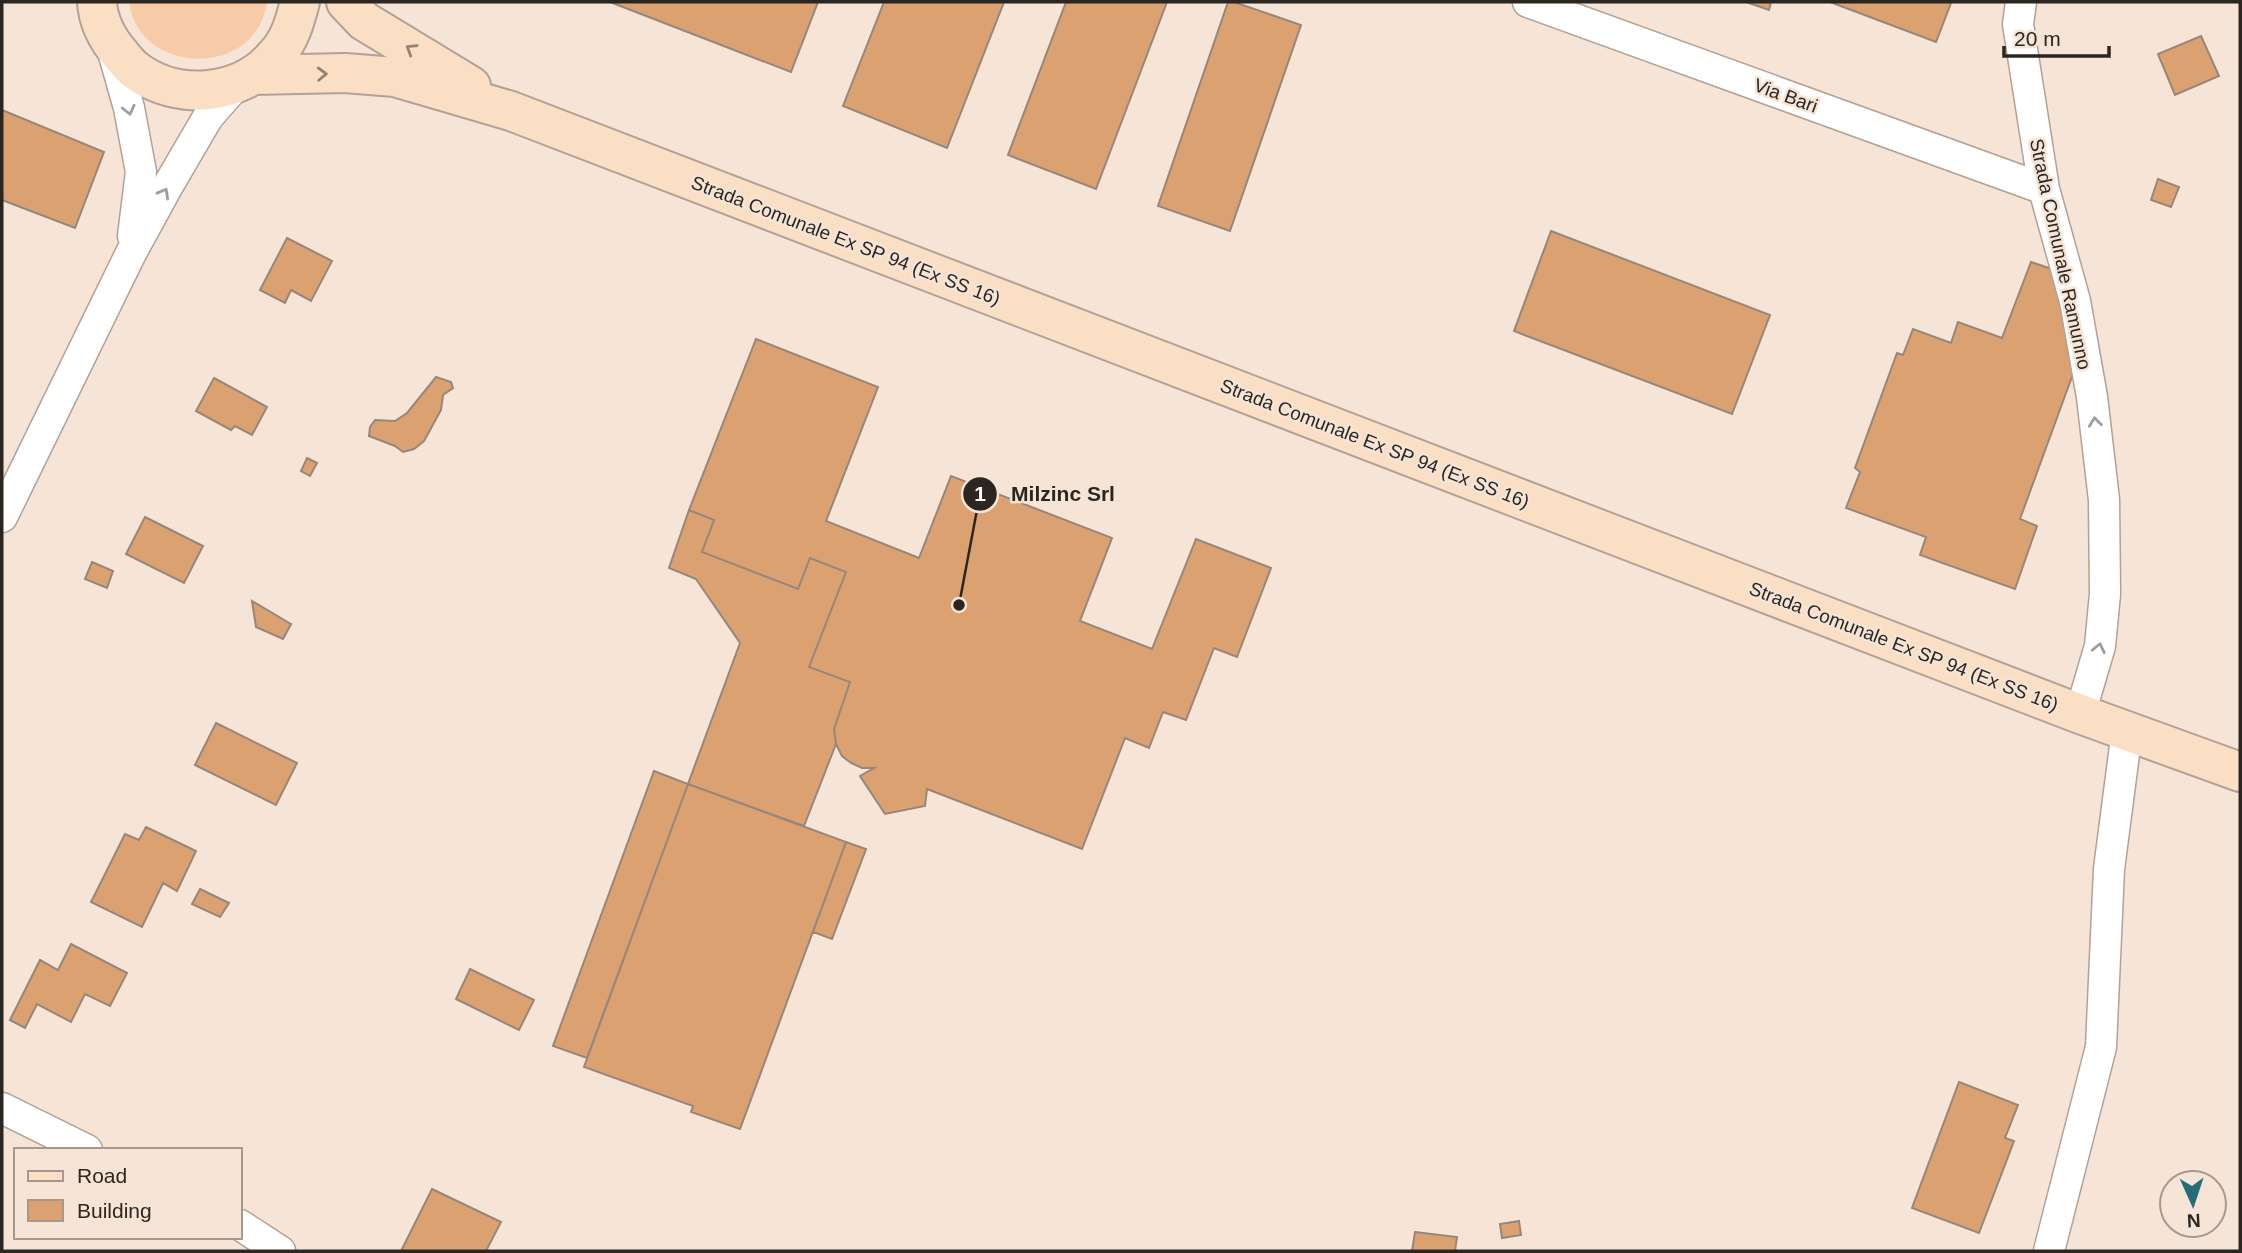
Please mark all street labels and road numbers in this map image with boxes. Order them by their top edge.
street label: Via Bari [1751,74,1821,117]
street label: Strada Comunale Ramunno [2026,137,2095,371]
street label: Strada Comunale Ex SP 94 (Ex SS 16) [688,172,1003,309]
street label: Strada Comunale Ex SP 94 (Ex SS 16) [1217,375,1532,512]
street label: Strada Comunale Ex SP 94 (Ex SS 16) [1746,578,2061,715]

